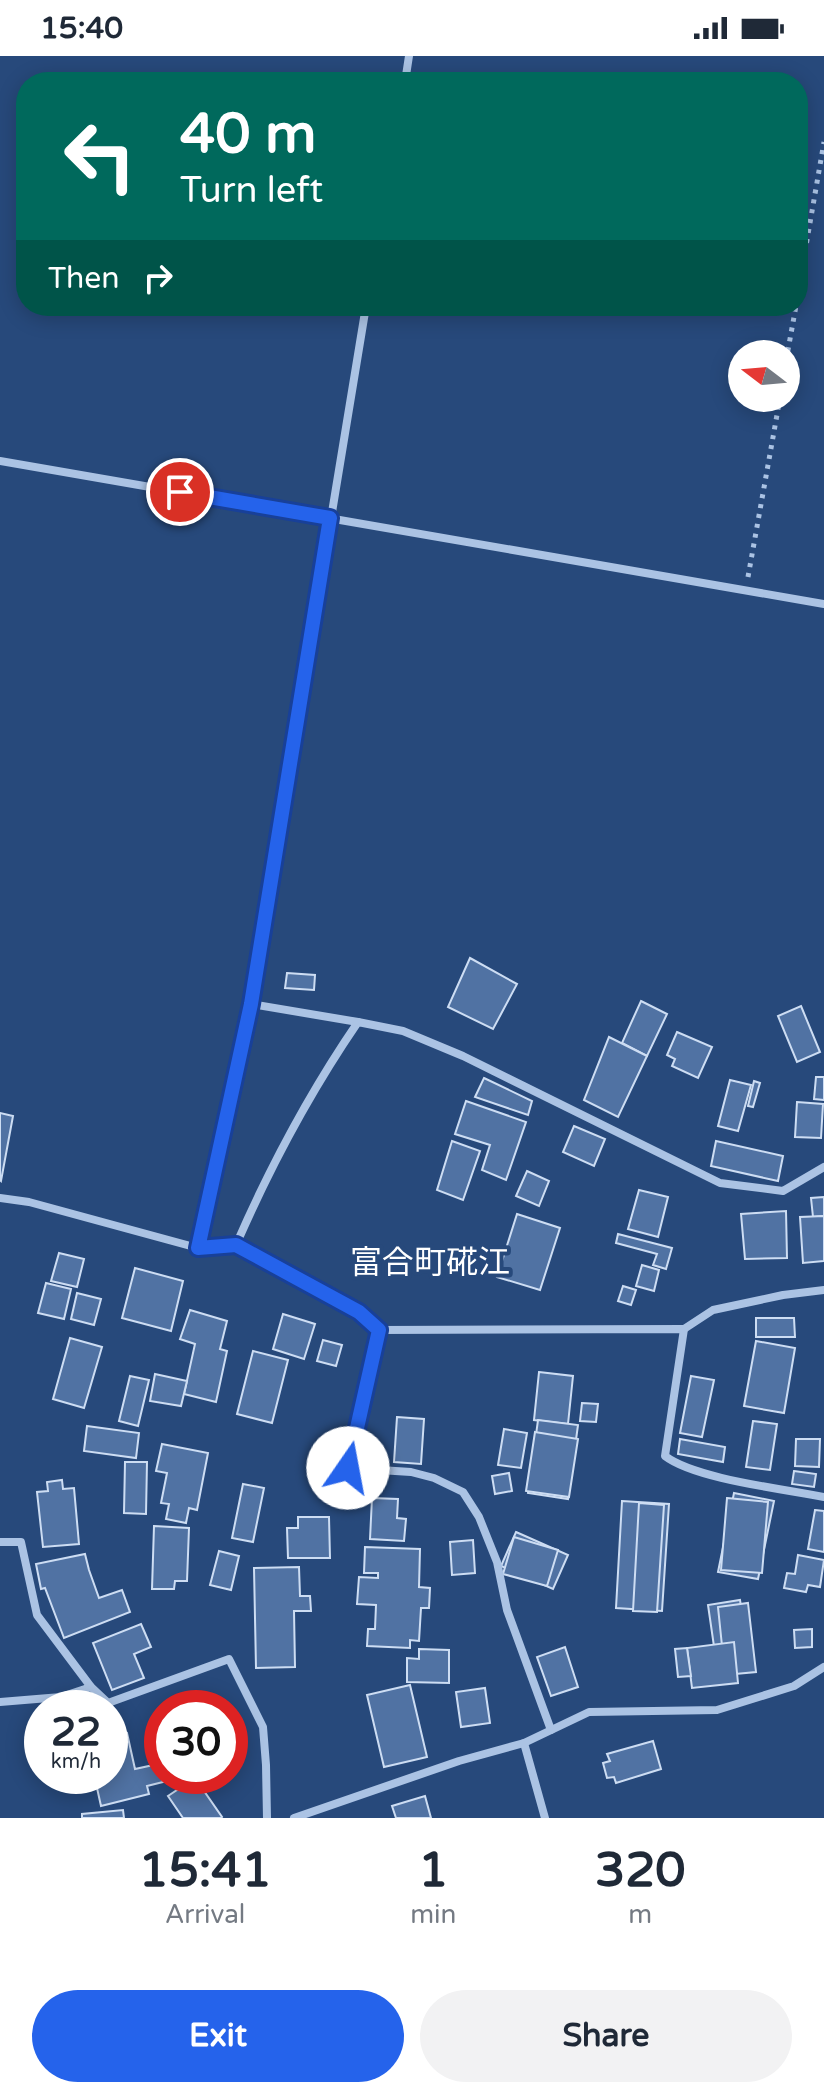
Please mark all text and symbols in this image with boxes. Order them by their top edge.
text: 15:40 [40,10,123,47]
text: 40 m [180,101,316,168]
icon: left [48,104,152,208]
text: Turn left [180,169,323,212]
icon: right [136,256,180,300]
text: Then [48,260,120,297]
north arrow [728,340,800,412]
map controls [728,340,800,412]
pin [146,458,214,526]
icon: arrive [158,470,202,514]
district label: 富合町硴江 [350,1244,510,1282]
position arrow [306,1426,390,1510]
speed limit sign: 30 [144,1690,248,1794]
text: 22 [51,1708,101,1756]
text: km/h [51,1750,101,1774]
text: 15:41 [139,1842,272,1900]
text: 1 [418,1842,448,1900]
text: 320 [595,1842,685,1900]
text: Arrival [165,1899,245,1930]
text: min [410,1899,456,1930]
text: m [628,1899,652,1930]
button: Exit [32,1990,404,2082]
button: Share [420,1990,792,2082]

